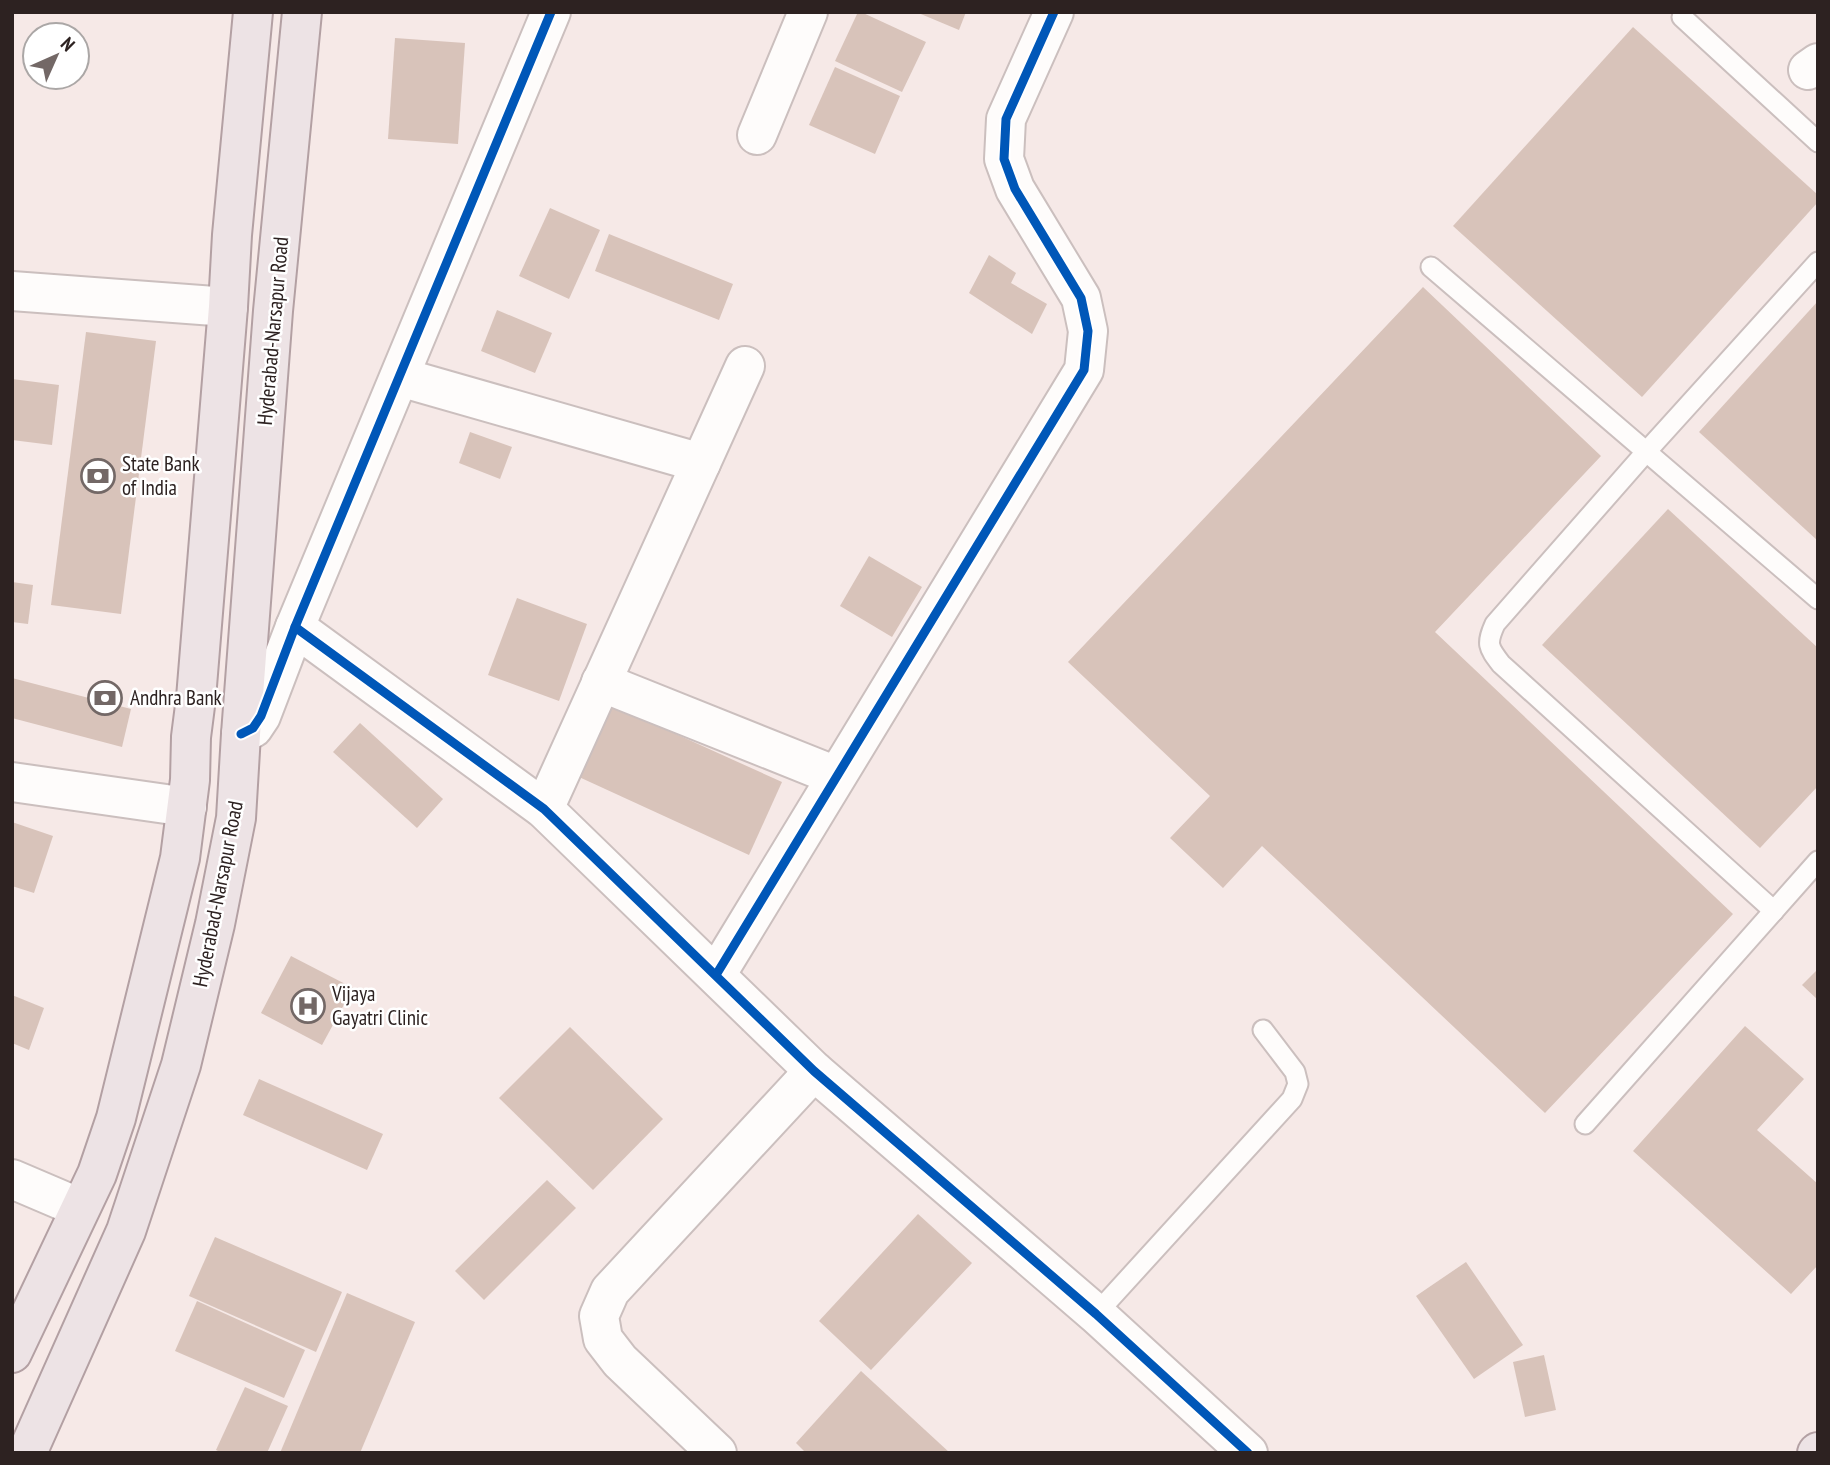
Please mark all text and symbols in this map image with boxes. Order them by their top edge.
north arrow [21,21,91,91]
text: N [56,32,80,56]
street label: Hyderabad-Narsapur Road [251,236,294,426]
place label: State Bank of India [122,450,200,501]
bank icon: State Bank of India [79,457,117,495]
bank icon: Andhra Bank [86,679,124,717]
place label: Andhra Bank [130,684,222,711]
street label: Hyderabad-Narsapur Road [186,799,249,989]
place label: Vijaya Gayatri Clinic [331,980,428,1031]
hospital icon: Vijaya Gayatri Clinic [289,987,327,1025]

